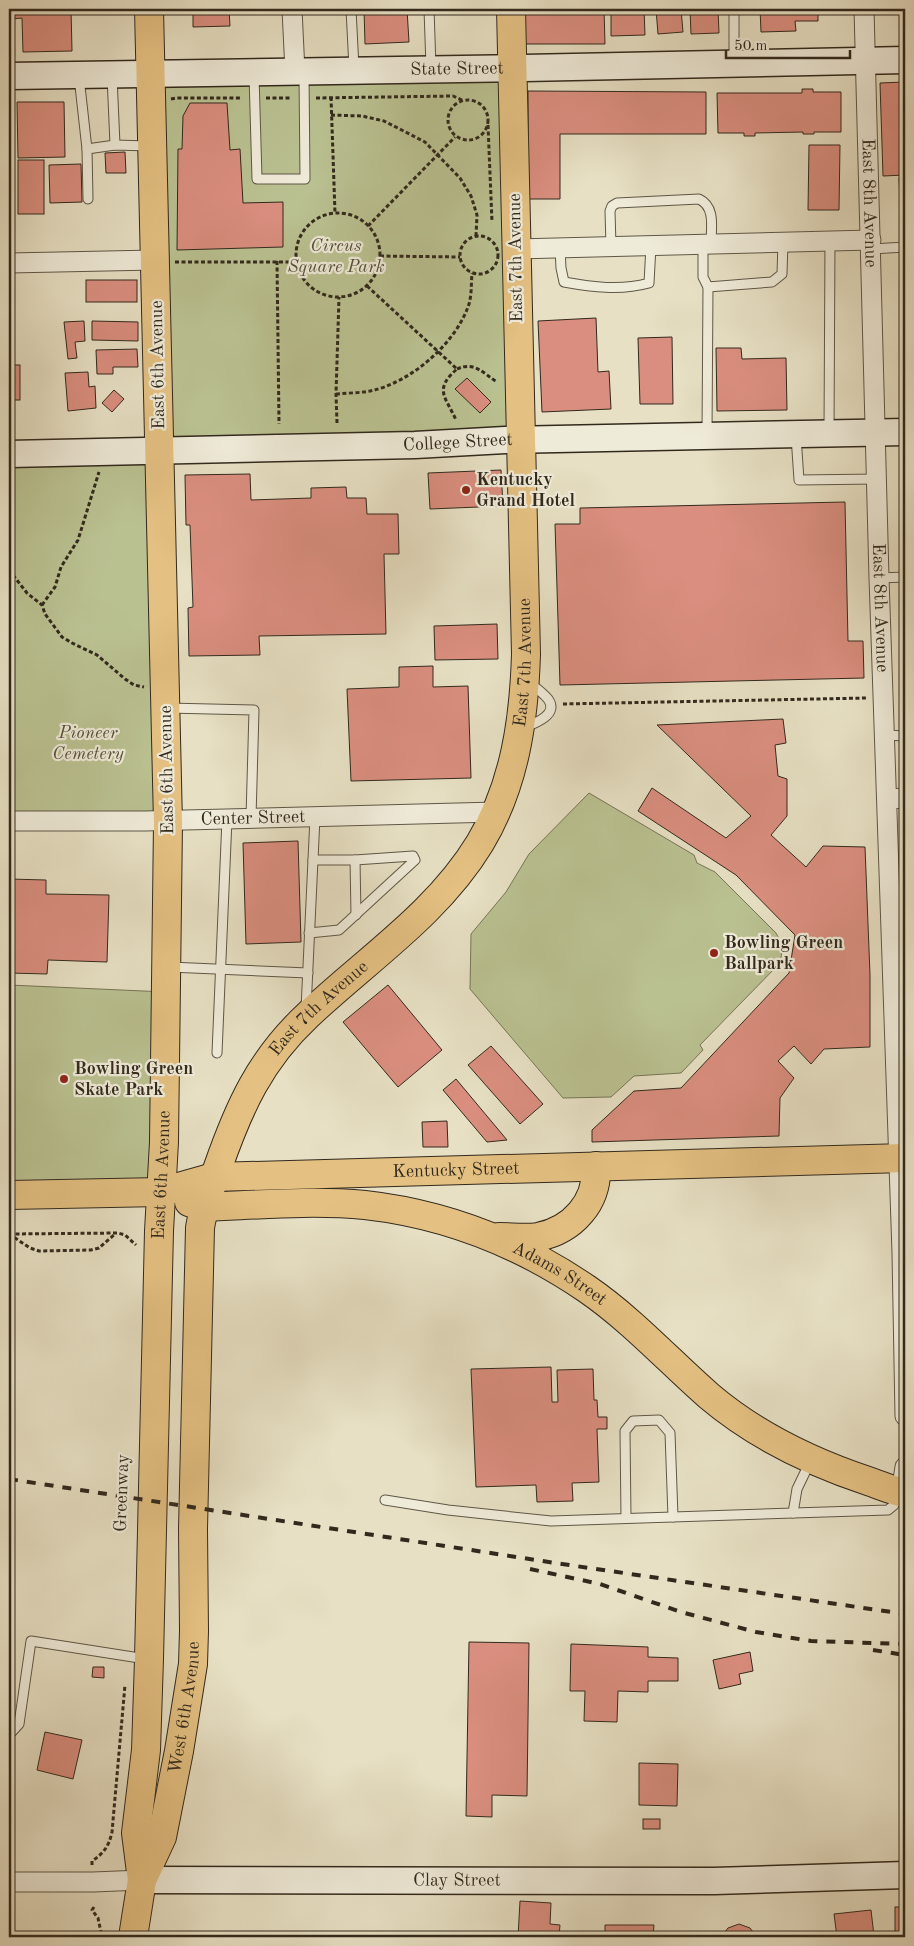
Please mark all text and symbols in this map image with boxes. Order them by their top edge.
scale bar [726,28,850,60]
text: 50 m [734,39,768,54]
street label: State Street [410,59,504,79]
street label: East 8th Avenue [858,138,880,268]
street label: East 7th Avenue [506,193,526,323]
park label: Circus Square Park [287,237,385,276]
street label: East 6th Avenue [148,300,168,430]
street label: College Street [403,431,513,454]
place label: Kentucky Grand Hotel [476,471,576,510]
marker: Kentucky Grand Hotel [460,484,472,496]
street label: East 8th Avenue [869,543,891,673]
street label: East 7th Avenue [511,598,535,728]
street label: East 6th Avenue [157,705,177,835]
park label: Pioneer Cemetery [52,724,124,763]
street label: Center Street [200,808,306,829]
place label: Bowling Green Ballpark [724,934,843,973]
marker: Bowling Green Ballpark [708,947,720,959]
street label: East 7th Avenue [266,957,372,1059]
place label: Bowling Green Skate Park [74,1060,193,1099]
marker: Bowling Green Skate Park [58,1073,70,1085]
street label: East 6th Avenue [150,1110,173,1240]
street label: Kentucky Street [392,1160,520,1181]
street label: Adams Street [509,1239,610,1309]
street label: Greenway [112,1453,132,1532]
street label: West 6th Avenue [166,1641,203,1775]
street label: Clay Street [413,1871,501,1890]

